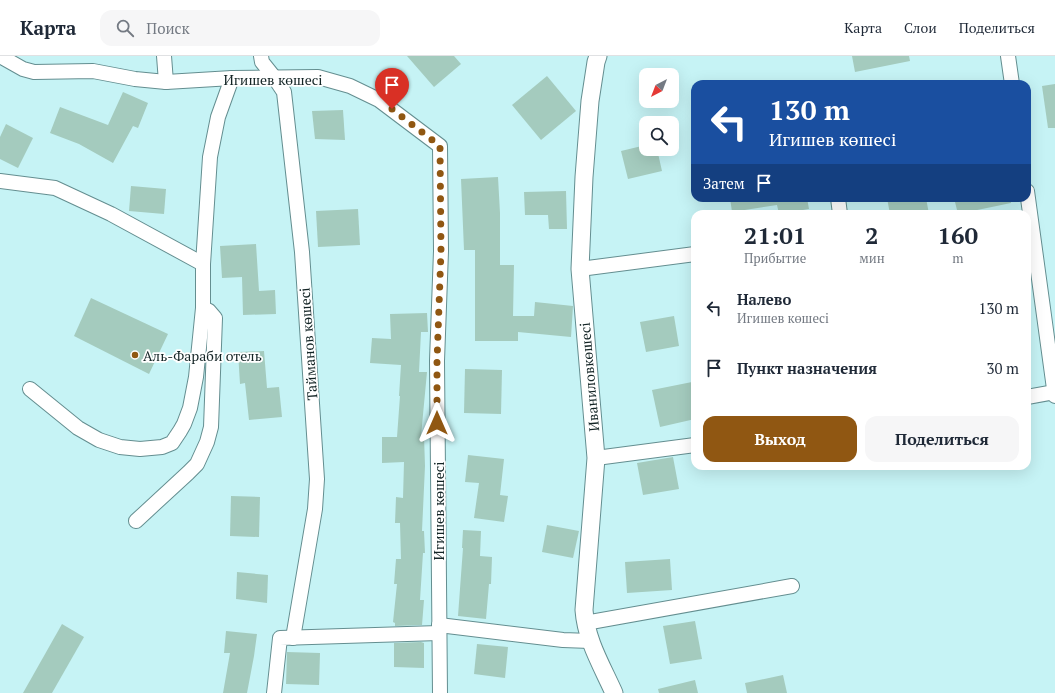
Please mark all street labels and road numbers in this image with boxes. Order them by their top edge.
street label: Игишев көшесі [223,70,323,89]
street label: Тайманов көшесі [295,287,321,401]
street label: Иваниловкөшесі [575,322,603,432]
street label: Игишев көшесі [429,461,448,561]

